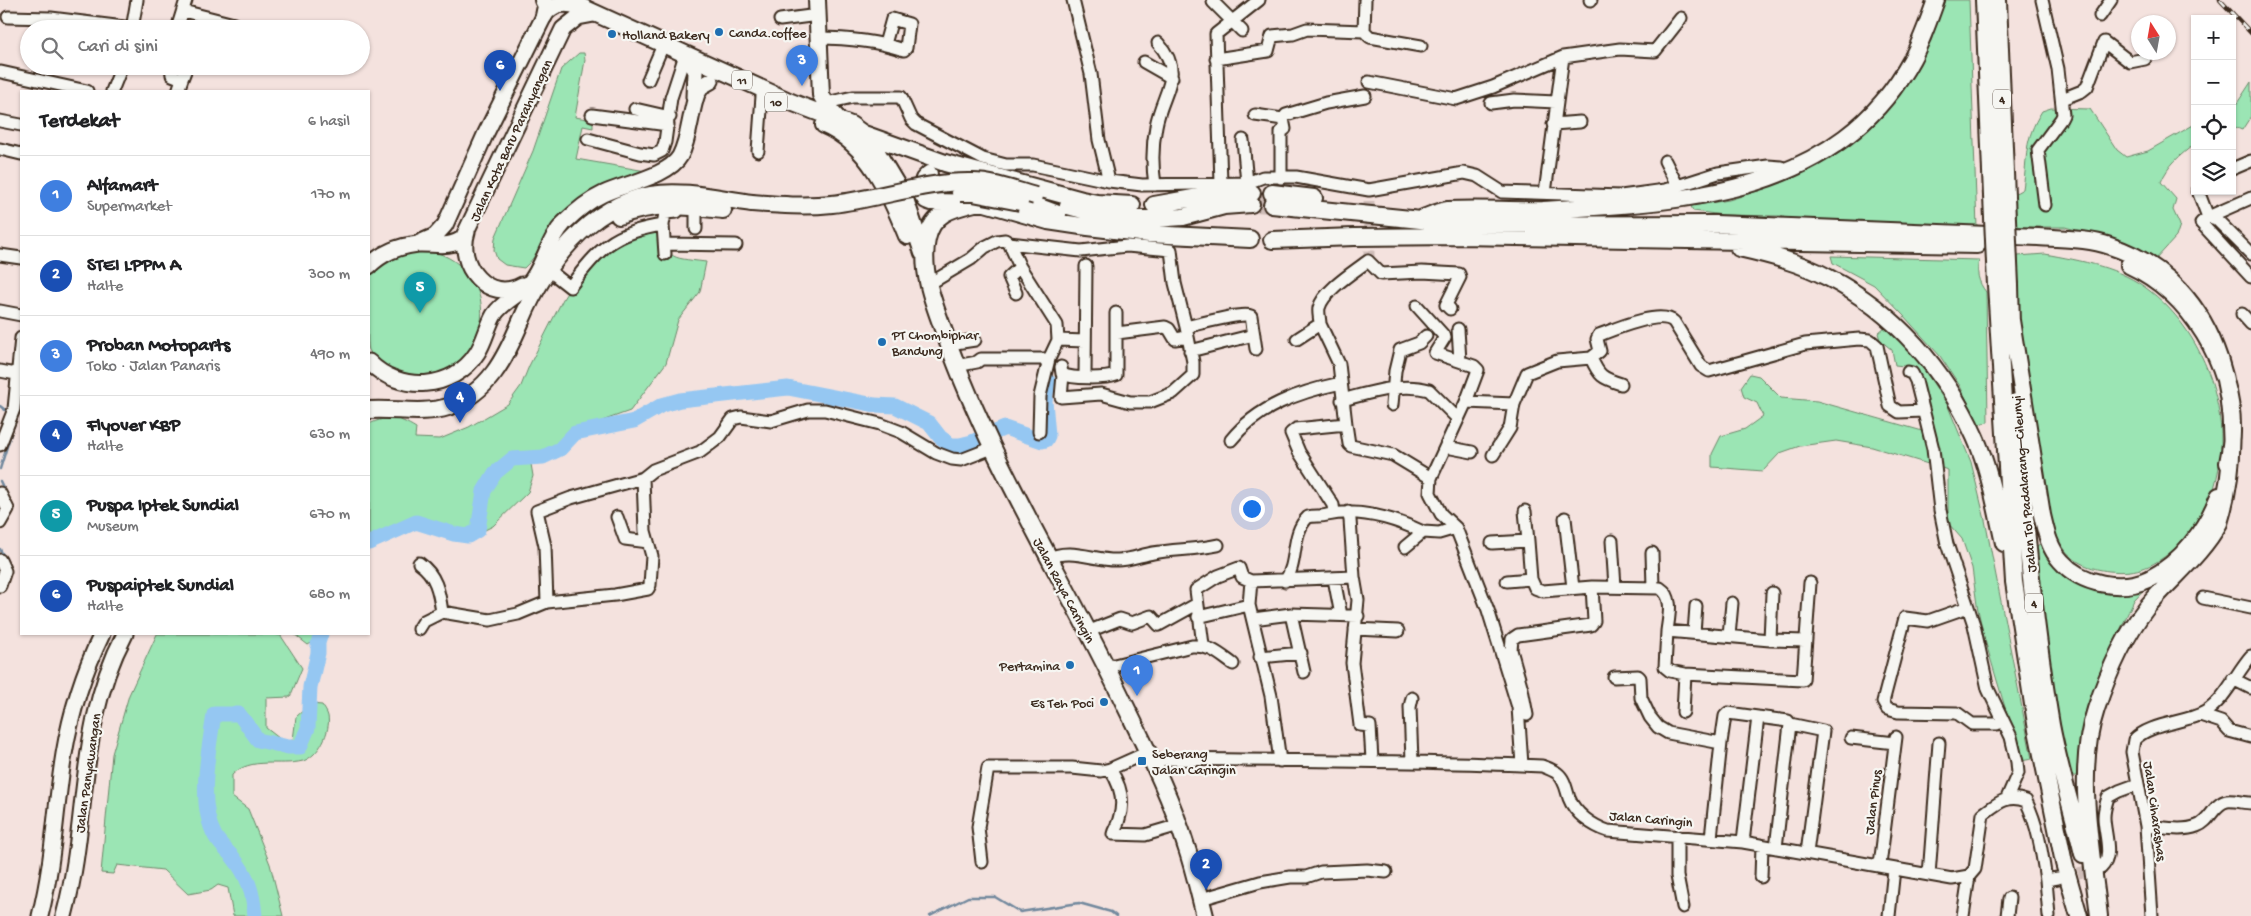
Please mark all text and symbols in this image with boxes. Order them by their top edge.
north arrow [2131,15,2176,60]
map controls [2191,15,2236,195]
button: + [2191,15,2236,60]
search box [20,20,370,75]
marker: Canda.coffee [713,26,725,38]
place label: Canda.coffee [729,26,807,43]
marker: Holland Bakery [606,28,618,40]
place label: Holland Bakery [622,28,710,45]
icon: search [38,34,66,62]
text: Cari di sini [78,36,158,59]
pin: 3 [786,45,818,86]
pin: 6 [484,50,516,91]
street label: Jalan Kota Baru Parahyangan [467,57,558,225]
button: − [2191,60,2236,105]
road number: 11 [732,70,752,90]
road number: 4 [1993,90,2011,108]
road number: 10 [765,92,787,111]
button: locate [2191,105,2236,150]
text: Terdekat [40,110,119,135]
text: 6 hasil [308,113,350,132]
button: layers [2191,150,2236,195]
text: Alfamart [87,175,157,198]
text: 1 [53,186,59,205]
text: 170 m [311,186,350,205]
text: Supermarket [87,198,172,217]
text: STEI LPPM A [87,255,181,278]
text: 2 [52,266,60,285]
text: 300 m [308,266,350,285]
pin: 5 [404,272,436,313]
text: Halte [87,278,123,297]
place label: PT Chombiphar Bandung [891,328,979,361]
text: Proban Motoparts [87,335,230,358]
marker: PT Chombiphar Bandung [876,336,888,348]
text: 3 [52,346,60,365]
text: 490 m [310,346,350,365]
text: Toko · Jalan Panaris [87,358,220,377]
pin: 4 [444,382,476,423]
street label: Jalan Tol Padalarang–Cileunyi [2009,395,2042,573]
text: Flyover KBP [87,415,180,438]
text: 4 [52,426,60,445]
text: 630 m [309,426,350,445]
text: Halte [87,438,123,457]
text: Puspa Iptek Sundial [87,495,239,518]
your location [1239,496,1265,522]
text: 5 [52,506,60,525]
text: 670 m [309,506,350,525]
text: Museum [87,518,139,537]
street label: Jalan Raya Caringin [1028,536,1098,647]
text: Puspaiptek Sundial [87,575,234,598]
text: 6 [52,586,60,605]
text: 680 m [309,586,350,605]
road number: 4 [2025,594,2043,612]
text: Halte [87,598,123,617]
pin: 1 [1121,655,1153,696]
place label: Pertamina [998,659,1061,676]
marker: Pertamina [1064,659,1076,671]
place label: Es Teh Poci [1031,696,1094,713]
marker: Es Teh Poci [1098,696,1110,708]
street label: Jalan Panyawangan [73,712,106,834]
place label: Seberang Jalan Caringin [1152,747,1236,780]
marker: Seberang Jalan Caringin [1136,755,1148,767]
street label: Jalan Ciharashas [2138,761,2169,863]
street label: Jalan Pinus [1862,768,1887,836]
street label: Jalan Caringin [1608,808,1694,833]
pin: 2 [1190,849,1222,890]

